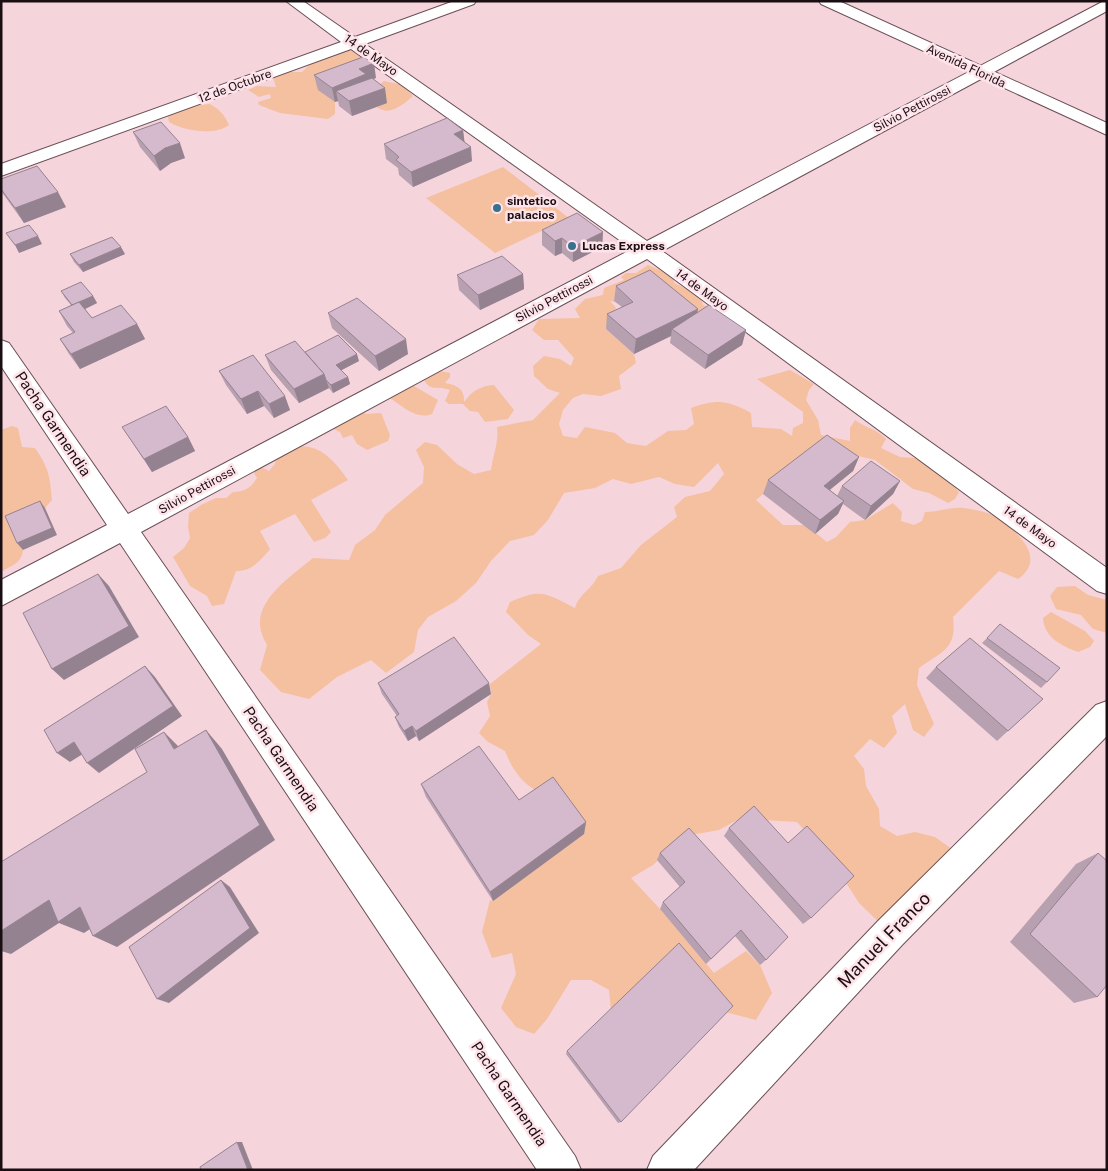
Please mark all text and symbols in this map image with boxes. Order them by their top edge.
street label: 14 de Mayo [342,31,401,79]
street label: Avenida Florida [924,42,1008,90]
street label: 12 de Octubre [197,66,274,106]
street label: Silvio Pettirossi [871,83,953,135]
place label: sintetico palacios [507,194,557,222]
marker: sintetico palacios [491,202,503,214]
place label: Lucas Express [582,239,665,253]
marker: Lucas Express [566,240,578,252]
street label: 14 de Mayo [673,266,731,314]
street label: Silvio Pettirossi [513,273,595,325]
street label: Pacha Garmendia [12,368,95,479]
street label: Silvio Pettirossi [156,463,238,517]
street label: 14 de Mayo [1001,503,1059,551]
street label: Pacha Garmendia [240,703,323,814]
street label: Manuel Franco [833,888,934,992]
street label: Pacha Garmendia [468,1038,551,1149]

